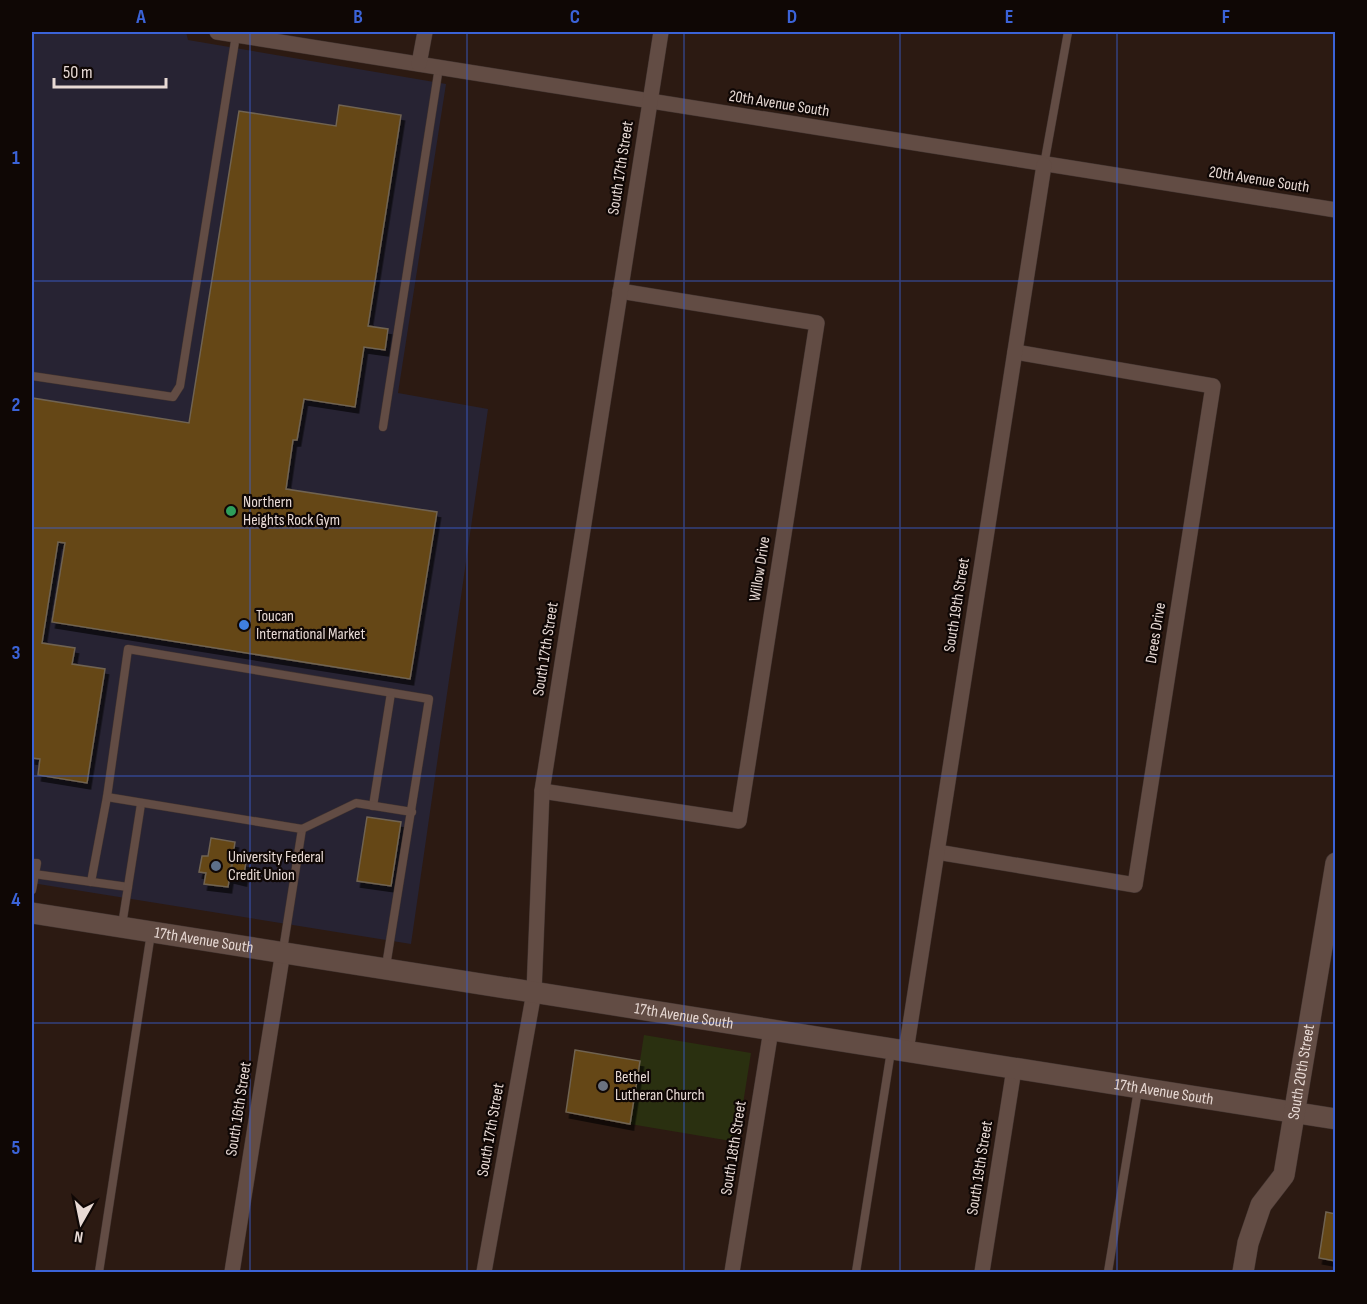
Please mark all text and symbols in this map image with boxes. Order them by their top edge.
text: A [135,5,146,29]
text: B [353,5,363,29]
text: C [570,5,580,29]
text: D [787,5,797,29]
text: E [1005,5,1013,29]
text: F [1222,5,1230,29]
scale bar [54,51,166,89]
text: 50 m [63,62,93,83]
street label: 20th Avenue South [727,87,831,121]
street label: South 17th Street [604,120,638,216]
text: 1 [12,146,20,170]
street label: 20th Avenue South [1207,163,1311,197]
text: 2 [12,393,20,417]
place label: Northern Heights Rock Gym [243,493,340,530]
marker: Northern Heights Rock Gym [224,504,238,518]
street label: Willow Drive [746,535,774,603]
street label: South 19th Street [940,556,974,654]
street label: South 17th Street [529,601,563,697]
street label: Drees Drive [1142,601,1170,665]
place label: Toucan International Market [256,607,365,644]
marker: Toucan International Market [237,618,251,632]
text: 3 [12,641,21,665]
place label: University Federal Credit Union [228,848,324,885]
marker: University Federal Credit Union [209,859,223,873]
text: 4 [11,888,21,912]
street label: 17th Avenue South [153,923,255,957]
street label: 17th Avenue South [633,999,735,1033]
street label: South 20th Street [1284,1023,1319,1121]
street label: South 16th Street [222,1060,256,1157]
place label: Bethel Lutheran Church [615,1068,705,1105]
street label: 17th Avenue South [1113,1075,1215,1109]
marker: Bethel Lutheran Church [596,1079,610,1093]
street label: South 17th Street [473,1082,509,1178]
street label: South 18th Street [717,1099,751,1196]
street label: South 19th Street [963,1119,997,1217]
text: 5 [12,1136,21,1160]
north arrow [51,1193,111,1253]
text: N [73,1226,85,1246]

